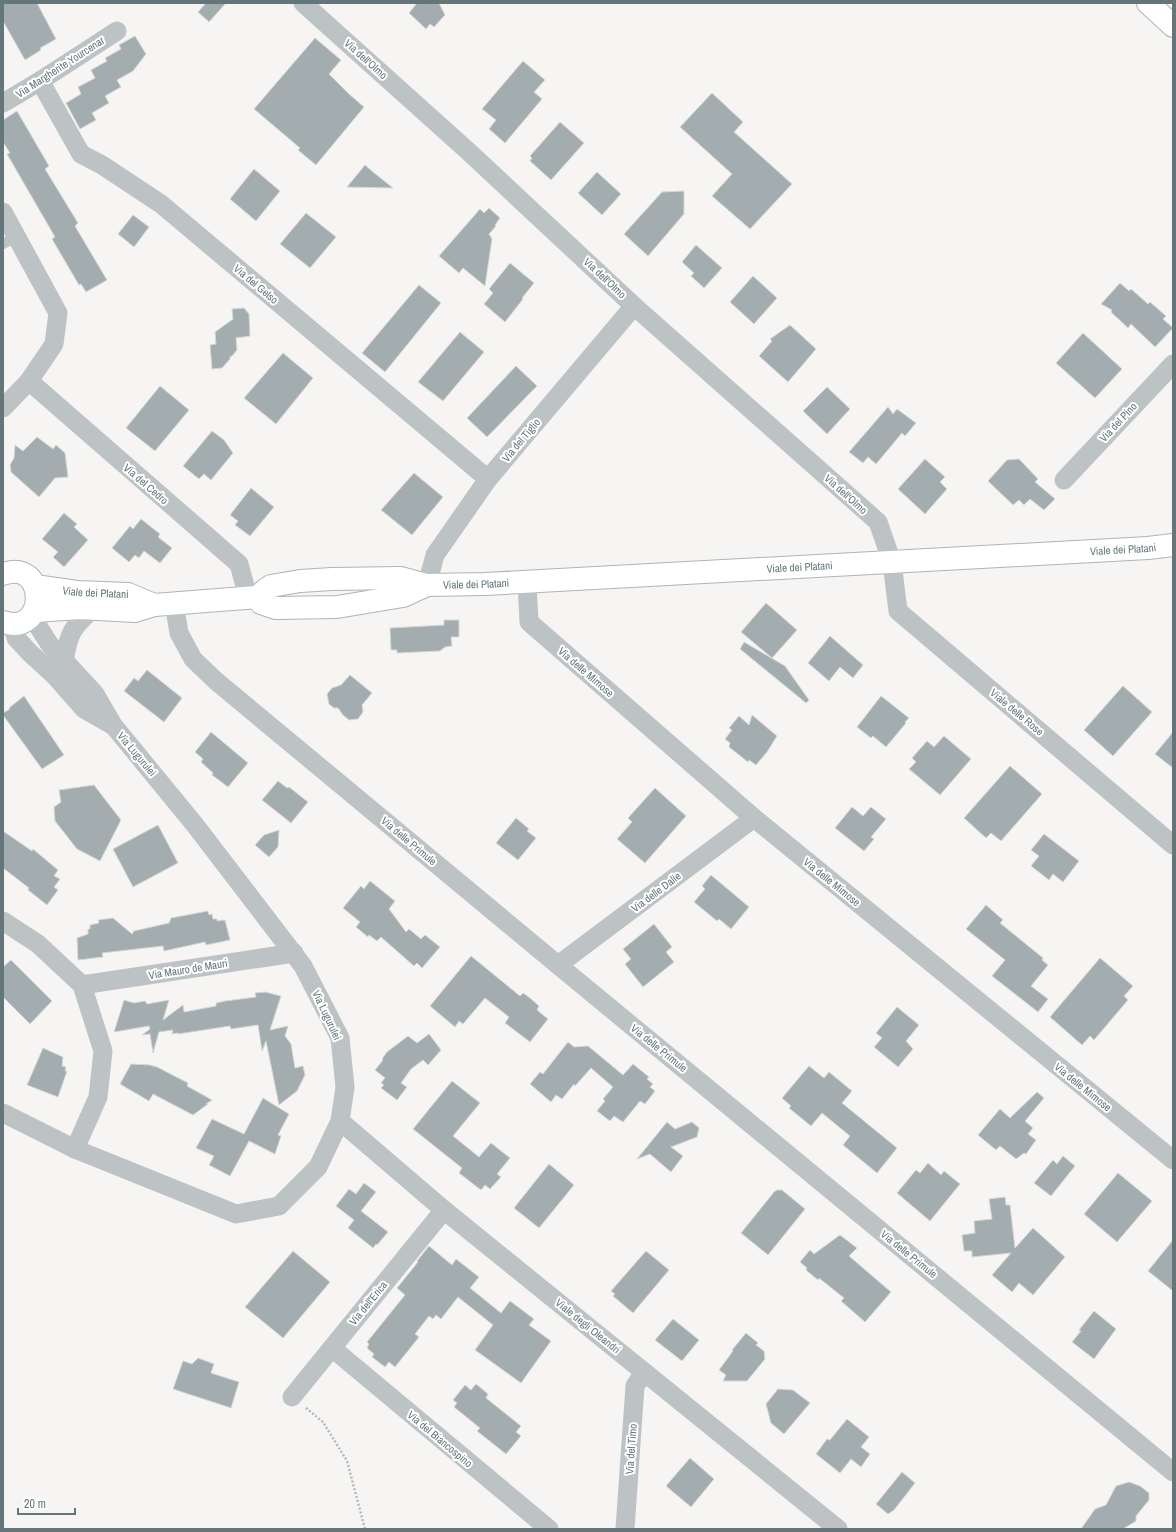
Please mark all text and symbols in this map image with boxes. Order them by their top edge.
street label: Via Margherite Yourcenar [13,33,107,101]
street label: Via dell'Olmo [342,36,390,82]
street label: Via dell'Olmo [581,255,629,301]
street label: Via del Gelso [231,261,281,307]
street label: Via del Pino [1096,399,1140,445]
street label: Via del Tiglio [499,415,543,465]
street label: Via del Cedro [121,461,171,507]
street label: Via dell'Olmo [822,471,870,517]
street label: Viale dei Platani [1090,540,1157,558]
street label: Viale dei Platani [766,558,833,576]
street label: Viale dei Platani [443,576,510,592]
street label: Viale dei Platani [62,583,129,601]
street label: Via delle Mimose [555,644,617,700]
street label: Viale delle Rose [987,686,1047,738]
street label: Via Lugurulei [114,729,160,779]
street label: Via delle Primule [378,814,440,868]
street label: Via delle Mimose [801,855,863,909]
street label: Via delle Dalie [628,869,684,915]
street label: Via Mauro de Mauri [148,956,228,982]
street label: Via Lugurulei [309,988,345,1042]
street label: Via delle Primule [628,1021,690,1075]
street label: Via delle Mimose [1052,1060,1114,1114]
street label: Via delle Primule [878,1227,940,1281]
street label: Via dell'Erica [346,1278,390,1328]
street label: Viale degli Oleandri [553,1296,623,1356]
street label: Via del Biancospino [405,1408,475,1470]
street label: Via del Timo [622,1423,640,1475]
scale bar [18,1490,75,1516]
text: 20 m [24,1496,46,1512]

